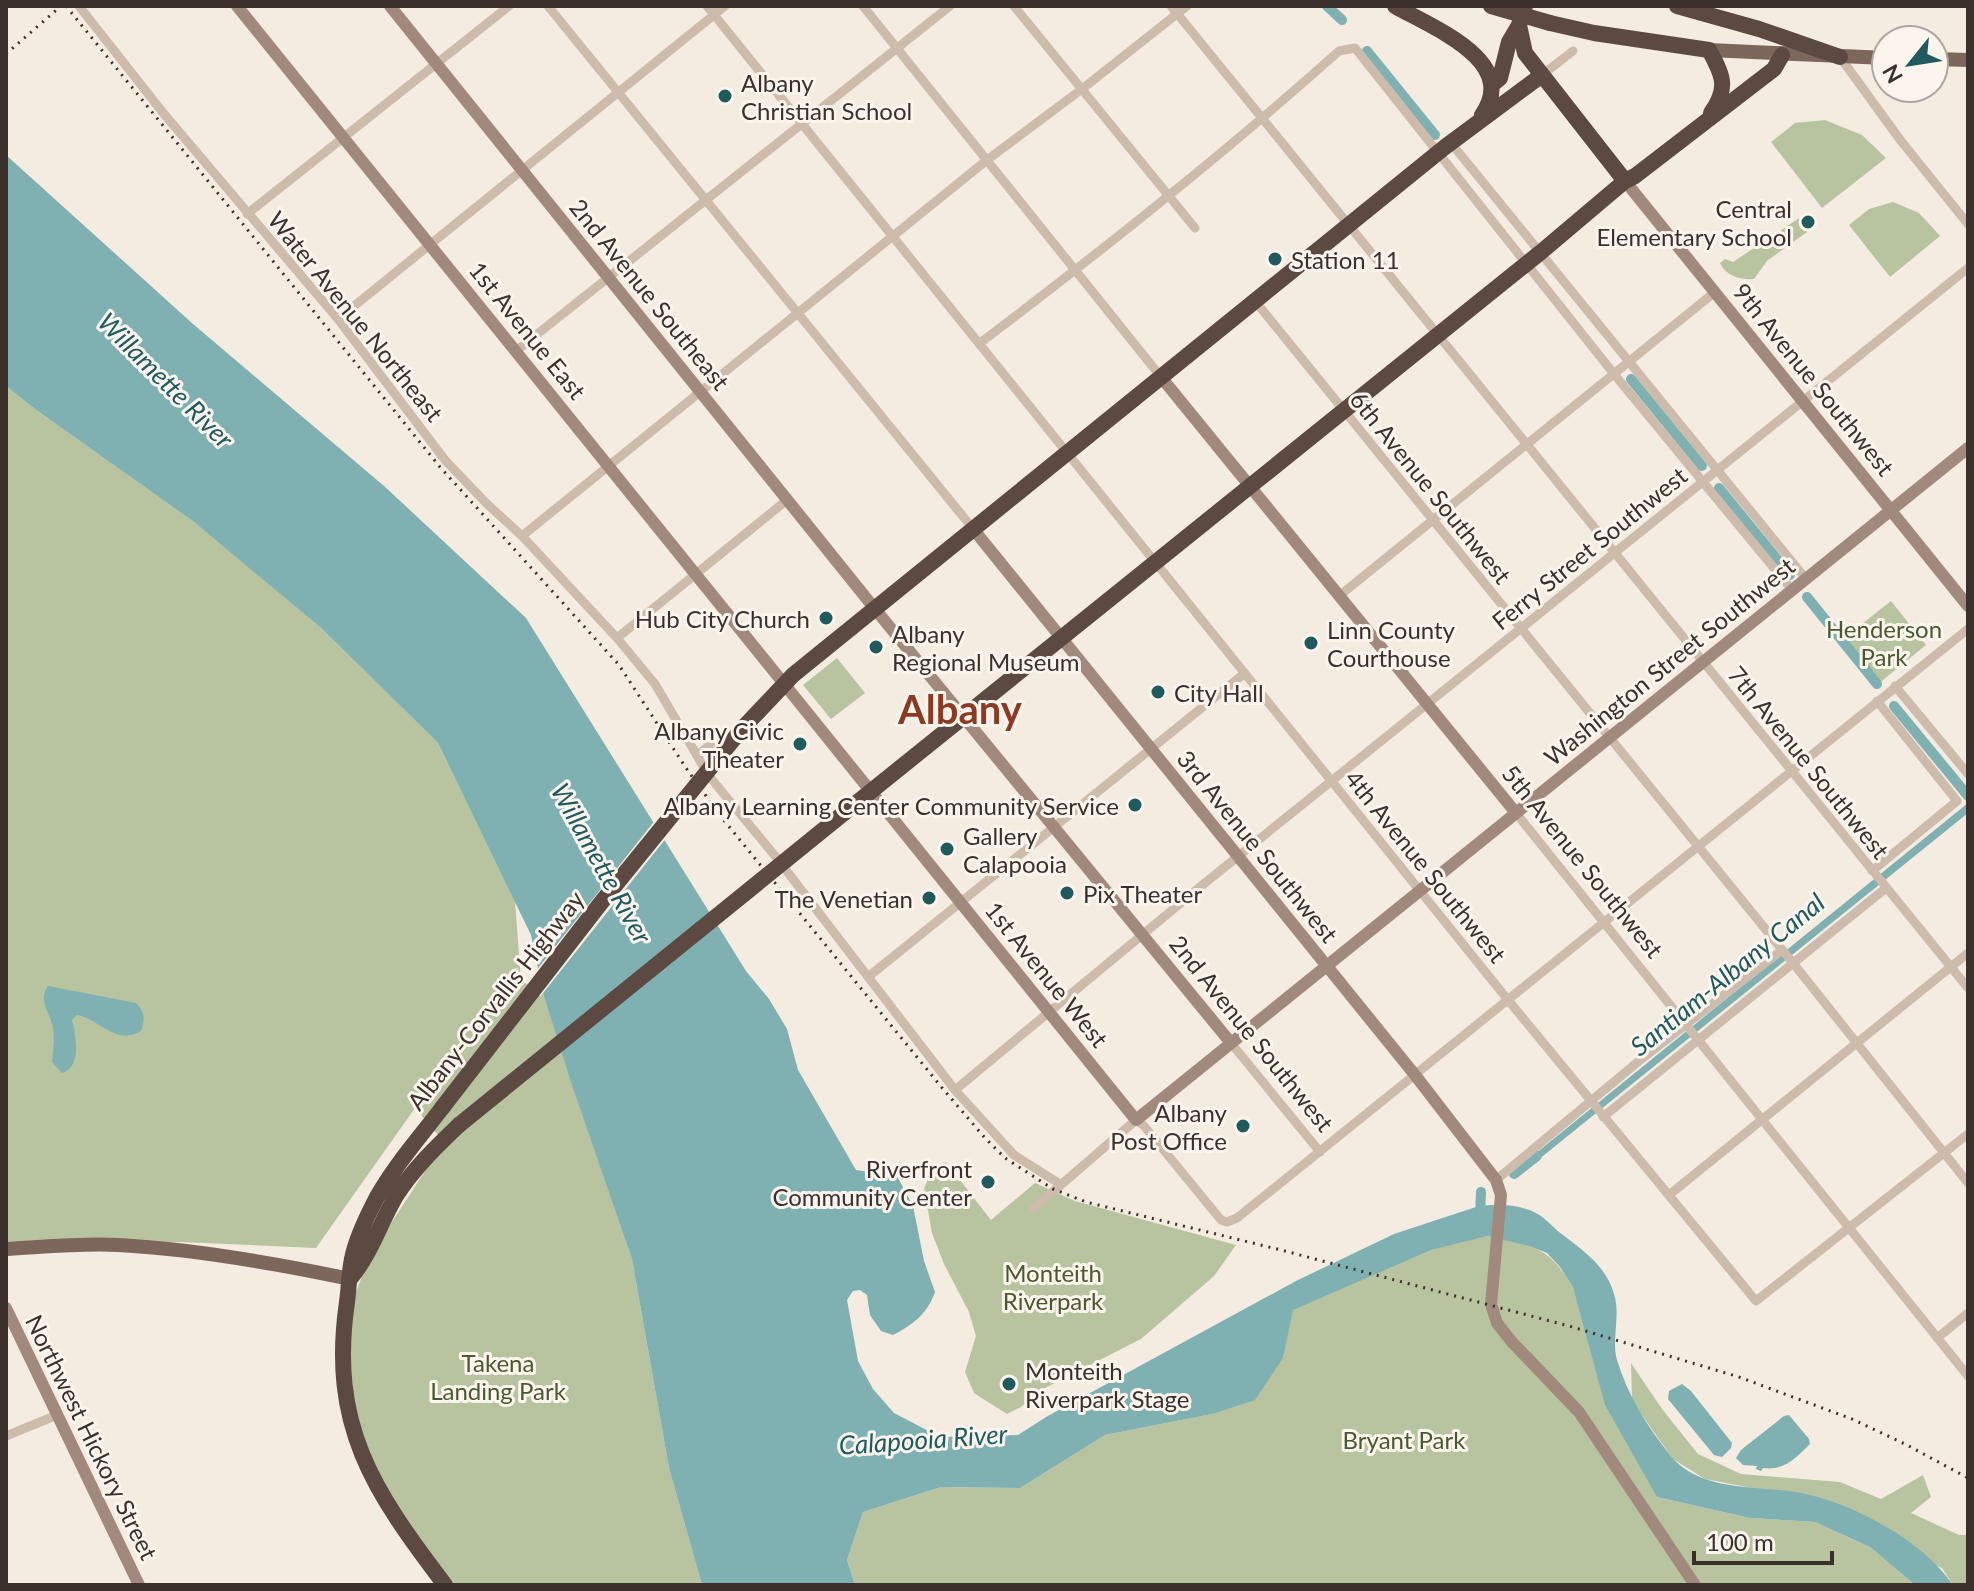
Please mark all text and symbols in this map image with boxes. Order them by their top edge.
north arrow [1870,24,1950,104]
text: N [1876,60,1908,88]
place label: Albany Christian School [741,68,912,125]
marker: Albany Christian School [716,87,734,105]
street label: 2nd Avenue Southeast [564,193,736,396]
place label: Central Elementary School [1596,194,1792,251]
street label: Water Avenue Northeast [262,205,450,427]
marker: Central Elementary School [1799,213,1817,231]
place label: Station 11 [1291,245,1400,274]
marker: Station 11 [1266,250,1284,268]
street label: 1st Avenue East [464,255,593,405]
street label: 9th Avenue Southwest [1728,277,1901,481]
water label: Willamette River [92,306,241,455]
street label: 6th Avenue Southwest [1345,385,1518,589]
street label: Ferry Street Southwest [1486,460,1693,635]
street label: Washington Street Southwest [1538,551,1800,771]
place label: Hub City Church [635,604,810,633]
marker: Hub City Church [817,609,835,627]
park label: Henderson Park [1826,614,1942,671]
place label: Linn County Courthouse [1327,615,1456,672]
place label: Albany Regional Museum [892,619,1080,676]
marker: Linn County Courthouse [1302,634,1320,652]
marker: Albany Regional Museum [867,638,885,656]
street label: 7th Avenue Southwest [1723,660,1896,864]
place label: City Hall [1174,678,1264,707]
marker: City Hall [1149,683,1167,701]
district label: Albany [897,685,1023,733]
place label: Albany Civic Theater [654,716,784,773]
marker: Albany Civic Theater [791,735,809,753]
street label: 3rd Avenue Southwest [1172,744,1345,948]
street label: 5th Avenue Southwest [1497,759,1670,963]
street label: 4th Avenue Southwest [1340,764,1513,968]
water label: Willamette River [545,777,660,950]
place label: Albany Learning Center Community Service [663,791,1119,820]
marker: Albany Learning Center Community Service [1126,796,1144,814]
place label: Gallery Calapooia [963,821,1067,878]
marker: Gallery Calapooia [938,840,956,858]
place label: Pix Theater [1083,879,1202,908]
street label: Albany-Corvallis Highway [401,884,590,1115]
place label: The Venetian [774,884,913,913]
marker: Pix Theater [1058,884,1076,902]
water label: Santiam-Albany Canal [1624,886,1831,1062]
marker: The Venetian [920,889,938,907]
street label: 1st Avenue West [980,895,1115,1053]
street label: 2nd Avenue Southwest [1164,929,1340,1137]
place label: Albany Post Office [1110,1098,1228,1155]
marker: Albany Post Office [1234,1117,1252,1135]
place label: Riverfront Community Center [772,1154,972,1211]
marker: Riverfront Community Center [979,1173,997,1191]
park label: Monteith Riverpark [1003,1258,1104,1315]
street label: Northwest Hickory Street [20,1310,164,1565]
park label: Takena Landing Park [430,1348,567,1405]
place label: Monteith Riverpark Stage [1025,1356,1190,1413]
marker: Monteith Riverpark Stage [1000,1375,1018,1393]
water label: Calapooia River [838,1417,1010,1461]
park label: Bryant Park [1343,1425,1466,1454]
scale bar [1694,1515,1832,1565]
text: 100 m [1706,1527,1774,1556]

